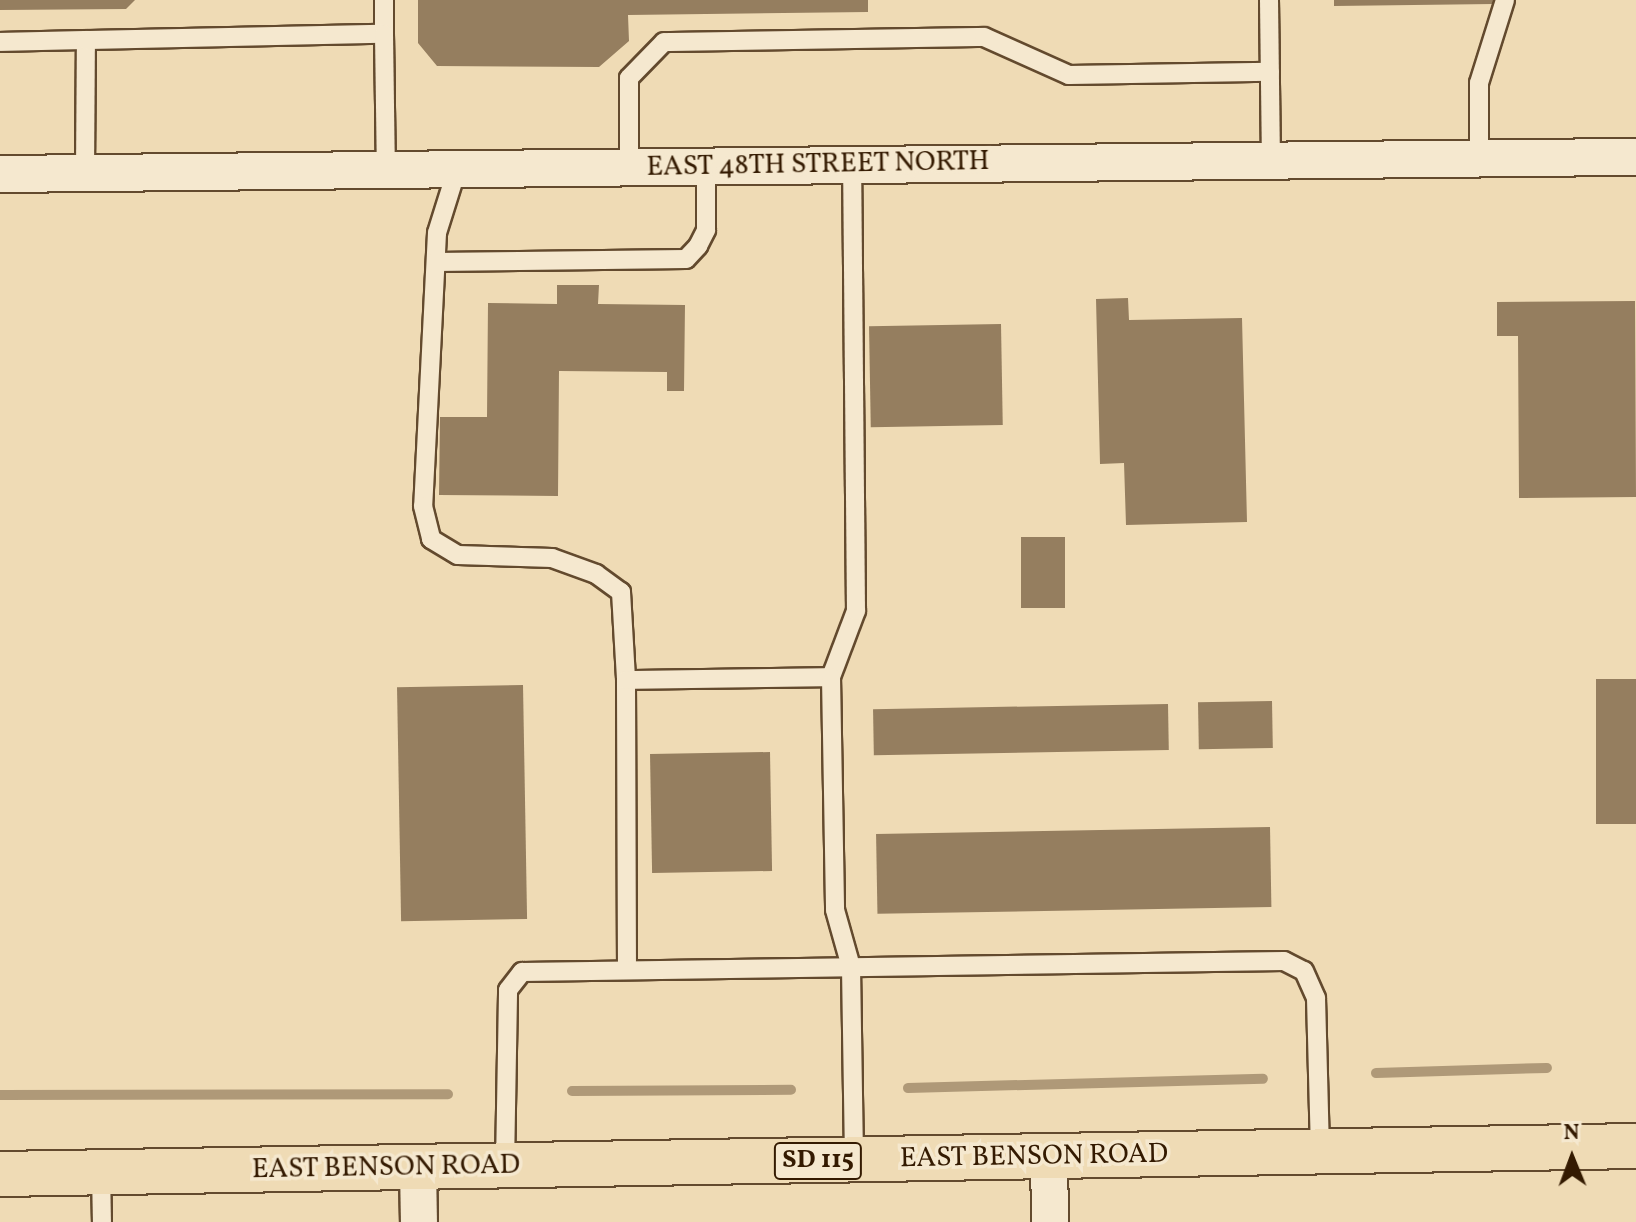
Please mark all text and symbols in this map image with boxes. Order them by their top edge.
street label: EAST 48TH STREET NORTH [645,145,991,185]
north arrow [1532,1118,1612,1198]
text: N [1563,1118,1580,1149]
street label: EAST BENSON ROAD [899,1138,1169,1176]
road number: SD 115 [772,1139,864,1183]
street label: EAST BENSON ROAD [251,1149,521,1187]

